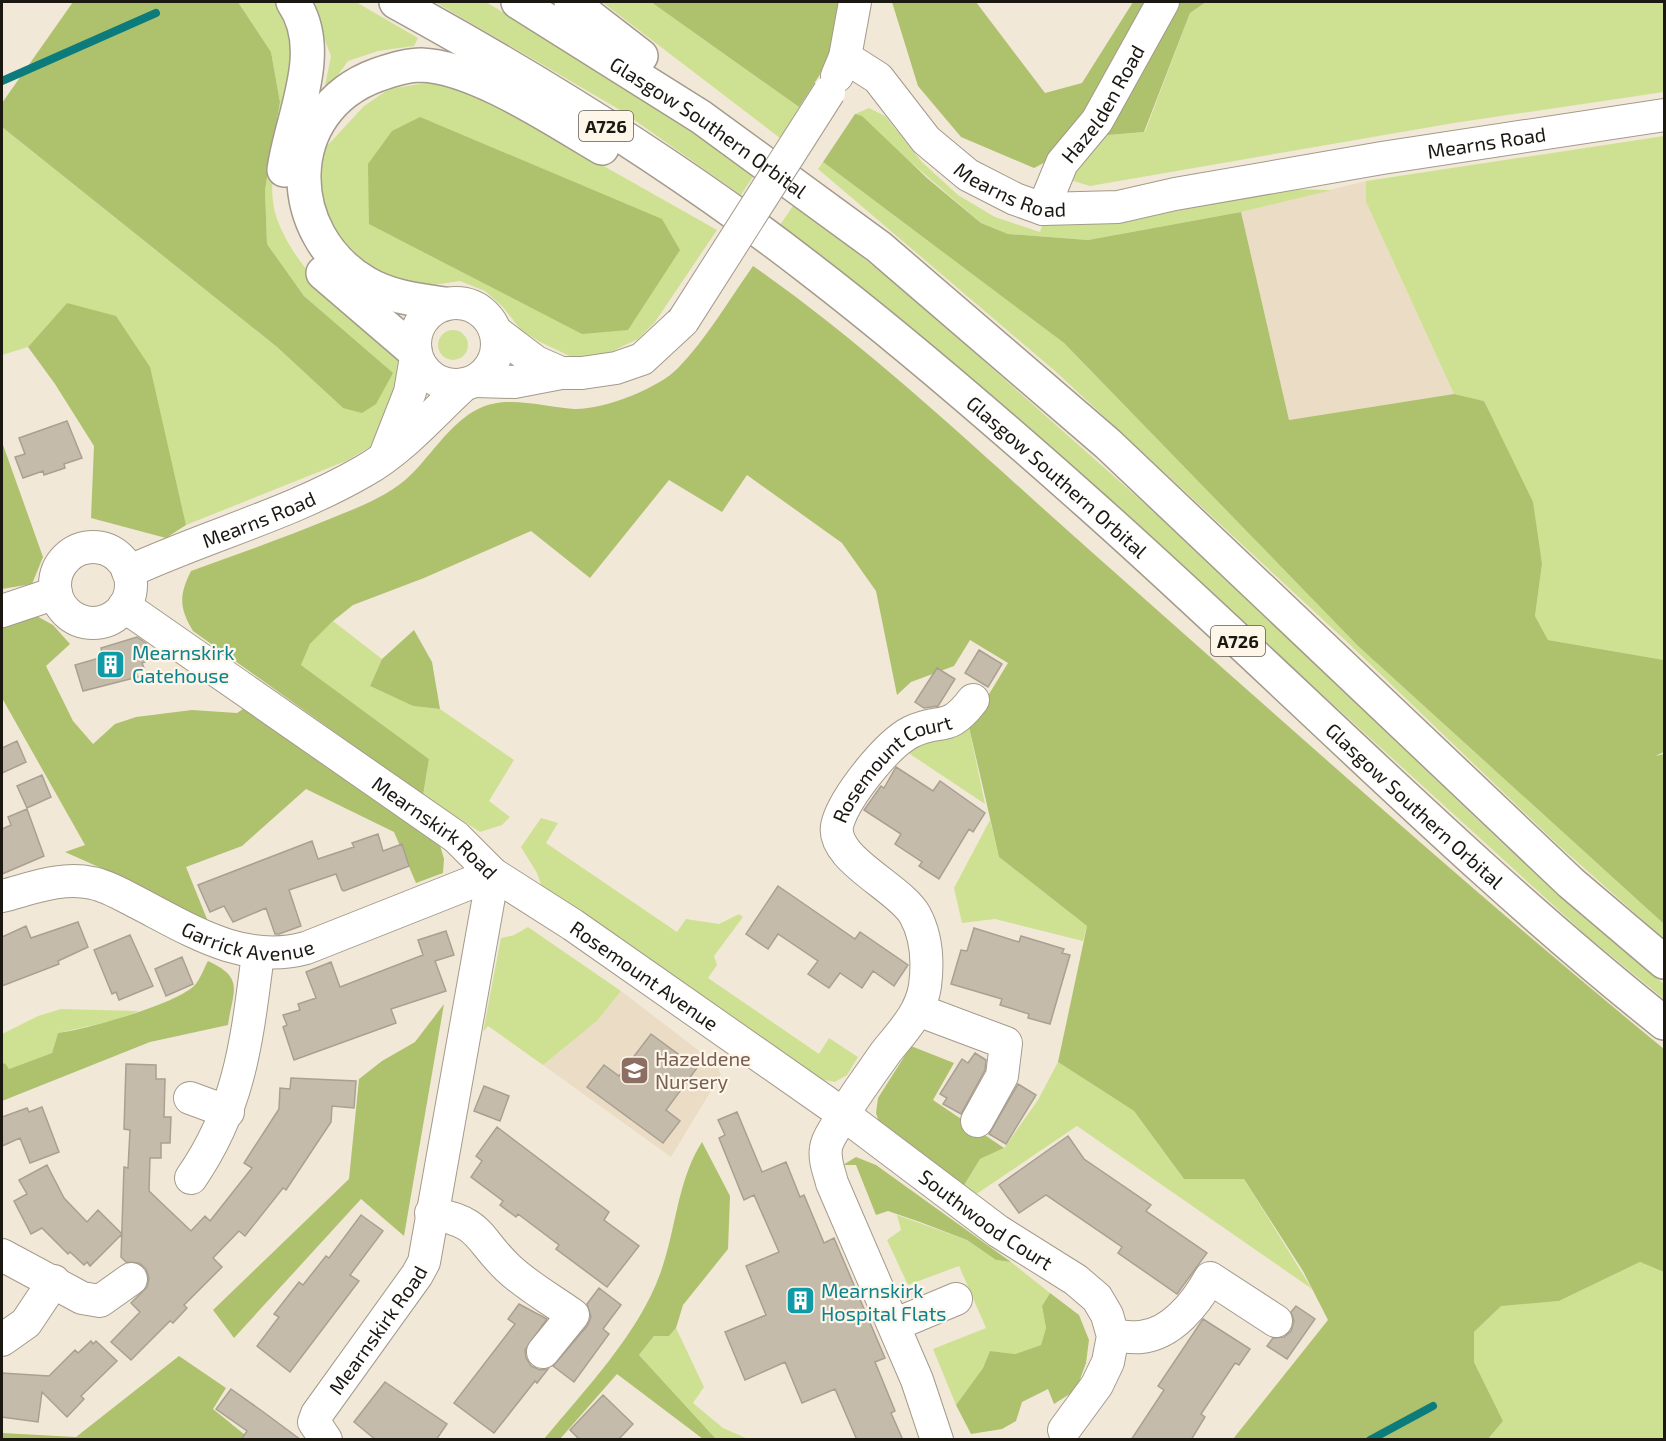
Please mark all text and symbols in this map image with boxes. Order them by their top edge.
street label: Hazelden Road [1056,41,1149,167]
street label: Glasgow Southern Orbital [606,51,812,202]
road number: A726 [579,111,633,141]
street label: Mearns Road [1426,121,1547,163]
street label: Mearns Road [950,157,1066,221]
street label: Glasgow Southern Orbital [962,390,1153,563]
street label: Mearns Road [199,486,319,552]
road number: A726 [1211,626,1265,656]
place label: Mearnskirk Gatehouse [132,640,234,687]
building icon: Mearnskirk Gatehouse [95,648,127,680]
street label: Rosemount Court [827,709,955,826]
street label: Glasgow Southern Orbital [1321,717,1509,893]
street label: Mearnskirk Road [368,771,503,884]
street label: Rosemount Avenue [566,915,723,1035]
street label: Garrick Avenue [178,916,318,965]
place label: Hazeldene Nursery [655,1046,751,1093]
school or university icon: Hazeldene Nursery [618,1054,650,1086]
street label: Southwood Court [915,1164,1058,1275]
street label: Mearnskirk Road [323,1261,432,1399]
place label: Mearnskirk Hospital Flats [821,1278,946,1325]
building icon: Mearnskirk Hospital Flats [784,1285,816,1317]

